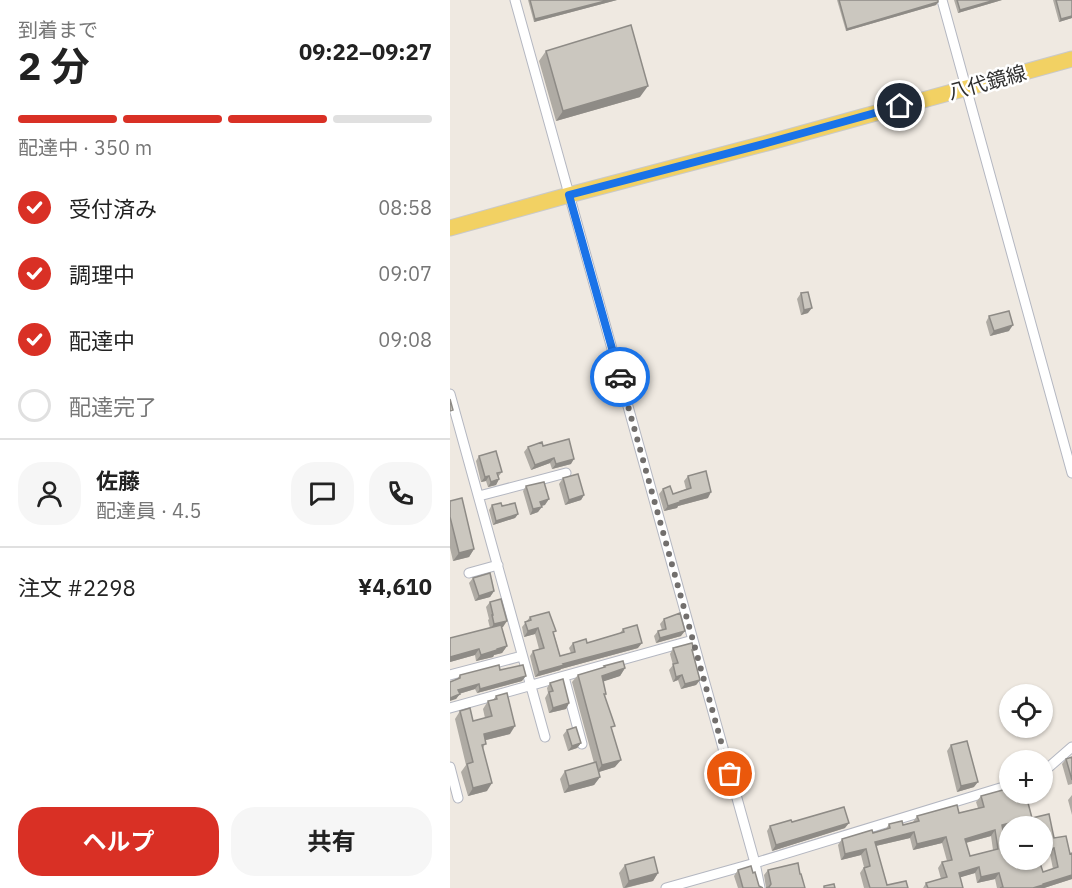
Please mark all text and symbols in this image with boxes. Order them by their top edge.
text: 到着まで [18,16,98,43]
text: 09:22–09:27 [299,37,432,66]
text: 2 分 [18,40,90,91]
street label: 八代鏡線 [945,59,1029,105]
pin [874,80,925,131]
icon: home [883,89,916,122]
text: 配達中 · 350 m [18,134,152,161]
icon: check [18,191,51,224]
text: 受付済み [69,194,157,223]
text: 08:58 [378,194,432,221]
icon: check [18,257,51,290]
text: 調理中 [69,260,135,289]
text: 09:07 [378,260,432,287]
icon: check [18,323,51,356]
text: 配達中 [69,326,135,355]
text: 09:08 [378,326,432,353]
courier [590,347,650,407]
icon: car [604,361,637,394]
text: 配達完了 [69,392,157,421]
button: person [18,462,81,525]
button: chat [291,462,354,525]
button: phone [369,462,432,525]
text: 佐藤 [96,466,140,495]
text: 配達員 · 4.5 [96,497,201,524]
text: ¥4,610 [358,572,432,601]
text: 注文 #2298 [18,573,136,602]
map controls [999,684,1053,870]
button: locate [999,684,1053,738]
pin [704,748,755,799]
button: + [999,750,1053,804]
icon: bag [713,757,746,790]
button: ヘルプ [18,807,219,876]
button: 共有 [231,807,432,876]
button: − [999,816,1053,870]

